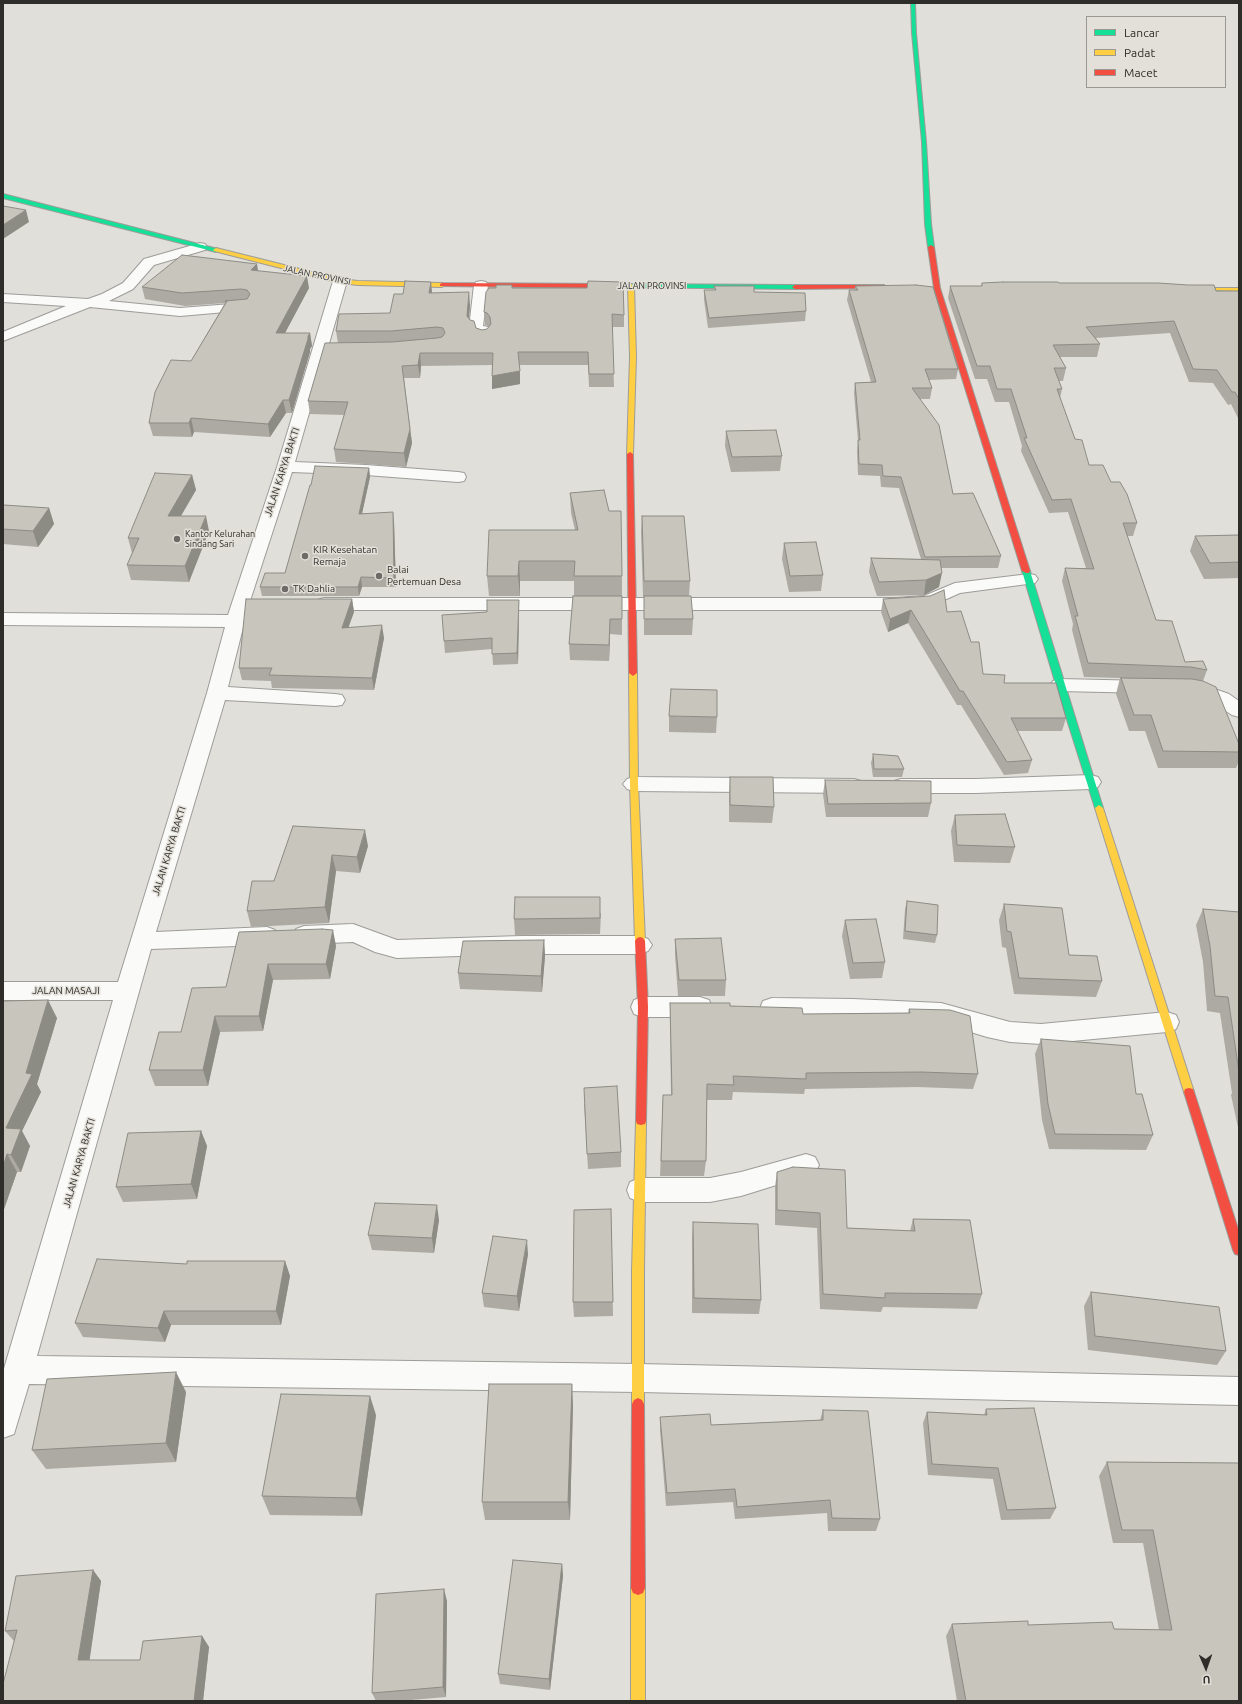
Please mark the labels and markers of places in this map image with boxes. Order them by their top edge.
place label: Kantor Kelurahan Sindang Sari [185,529,255,550]
marker: Kantor Kelurahan Sindang Sari [172,534,182,544]
place label: KIR Kesehatan Remaja [313,544,377,568]
marker: KIR Kesehatan Remaja [300,551,310,561]
place label: Balai Pertemuan Desa [387,564,461,588]
marker: Balai Pertemuan Desa [374,571,384,581]
place label: TK Dahlia [293,583,335,595]
marker: TK Dahlia [280,584,290,594]

